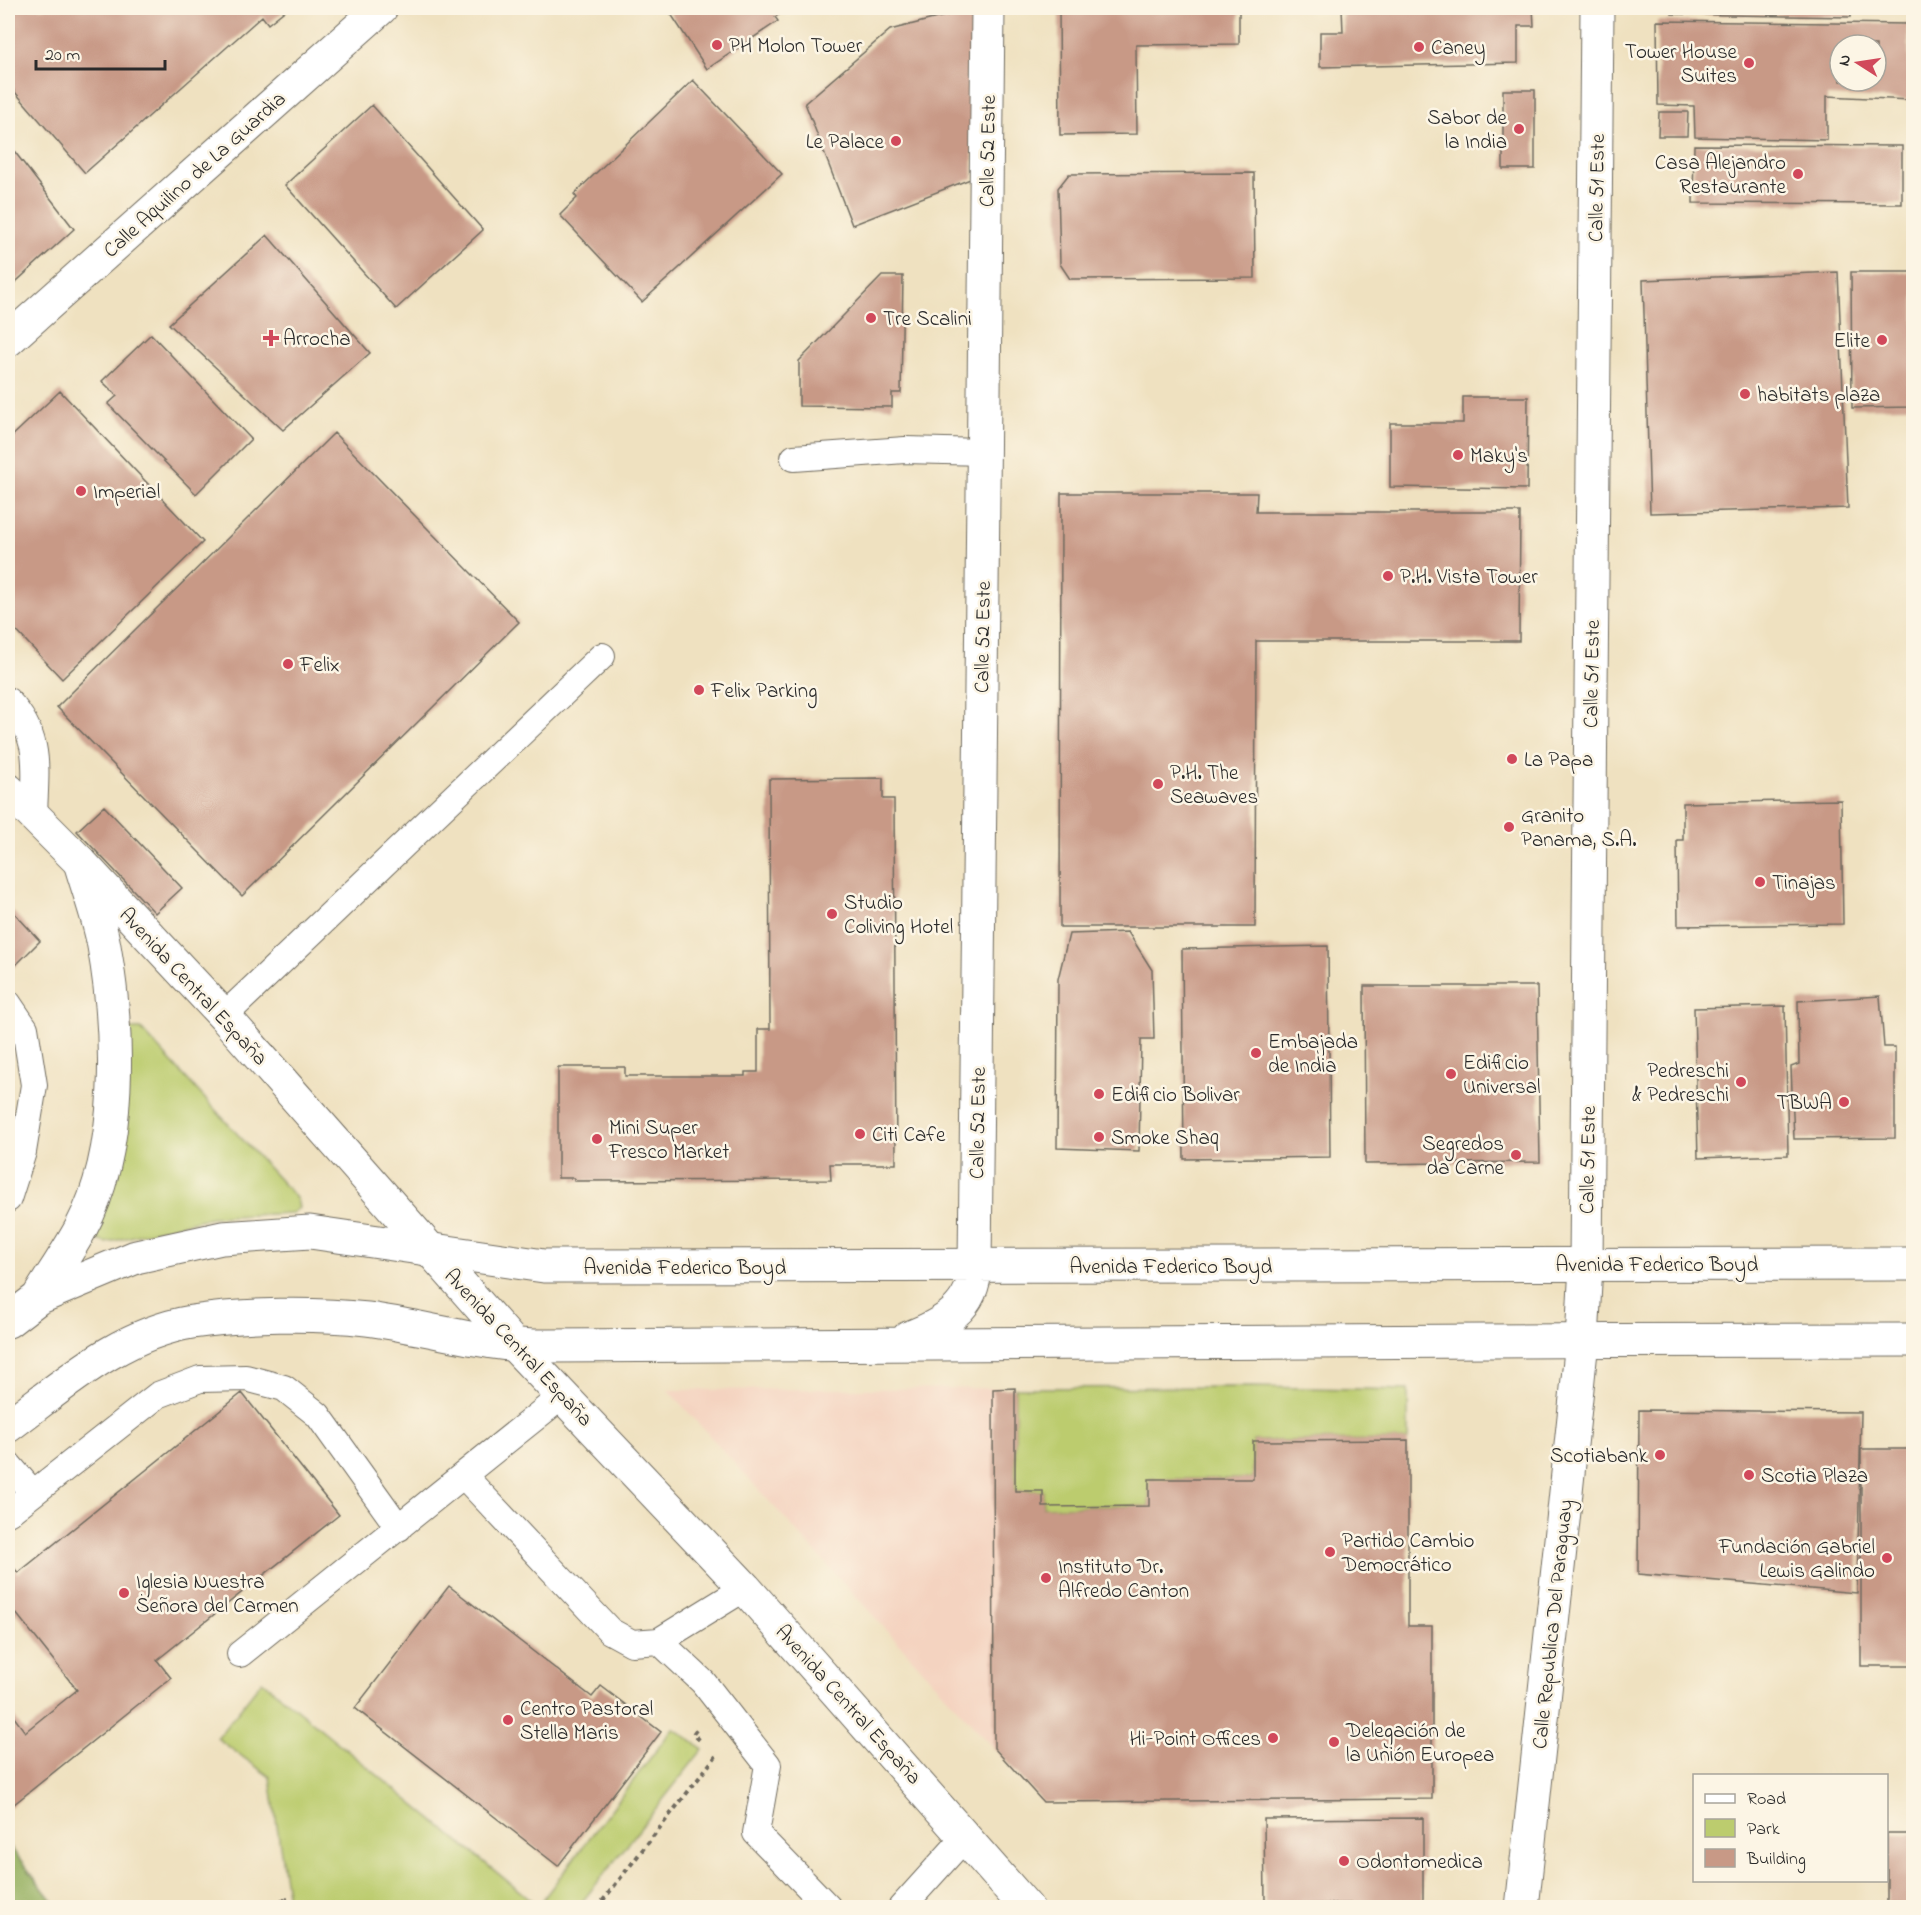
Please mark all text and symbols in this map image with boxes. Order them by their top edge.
place label: PH Molon Tower [729,32,863,62]
scale bar [36,33,165,71]
north arrow [1828,33,1888,93]
place label: Caney [1431,34,1485,66]
marker: PH Molon Tower [710,38,724,52]
place label: Tower House Suites [1625,38,1738,92]
marker: Caney [1412,40,1426,54]
text: 20 m [45,43,80,69]
text: N [1832,52,1858,68]
marker: Tower House Suites [1742,56,1756,70]
street label: Calle Aquilino de La Guardia [97,85,293,266]
street label: Calle 52 Este [973,94,1005,207]
place label: Sabor de la India [1427,104,1508,158]
marker: Sabor de la India [1512,122,1526,136]
place label: Le Palace [806,128,885,158]
street label: Calle 51 Este [1582,133,1614,242]
marker: Le Palace [889,134,903,148]
place label: Casa Alejandro Restaurante [1655,149,1787,203]
marker: Casa Alejandro Restaurante [1791,167,1805,181]
place label: Tre Scalini [883,305,972,335]
marker: Tre Scalini [864,311,878,325]
place label: Arrocha [283,325,351,355]
place label: Elite [1834,327,1871,357]
marker: Arrocha [264,331,278,345]
marker: Elite [1875,333,1889,347]
place label: habitats plaza [1757,381,1880,411]
marker: habitats plaza [1738,387,1752,401]
place label: Maky's [1470,442,1528,474]
marker: Maky's [1451,448,1465,462]
place label: Imperial [93,478,160,508]
marker: Imperial [74,484,88,498]
place label: P.H. Vista Tower [1400,563,1538,593]
marker: P.H. Vista Tower [1381,569,1395,583]
street label: Calle 52 Este [968,580,1000,693]
street label: Calle 51 Este [1577,619,1609,728]
place label: Felix [299,651,340,681]
marker: Felix [281,657,295,671]
place label: Felix Parking [710,677,818,709]
marker: Felix Parking [692,683,706,697]
place label: La Papa [1524,746,1593,776]
marker: La Papa [1505,752,1519,766]
place label: P.H. The Seawaves [1170,759,1258,813]
marker: P.H. The Seawaves [1151,777,1165,791]
place label: Granito Panama, S.A. [1521,802,1636,856]
marker: Granito Panama, S.A. [1502,820,1516,834]
place label: Tinajas [1772,869,1836,899]
marker: Tinajas [1753,875,1767,889]
place label: Studio Coliving Hotel [844,889,953,945]
street label: Avenida Central España [111,902,274,1073]
marker: Studio Coliving Hotel [825,907,839,921]
place label: Embajada de India [1268,1028,1358,1082]
marker: Embajada de India [1249,1046,1263,1060]
place label: Edificio Universal [1463,1049,1541,1103]
place label: Pedreschi & Pedreschi [1632,1057,1729,1111]
street label: Calle 52 Este [963,1066,995,1179]
marker: Edificio Universal [1444,1067,1458,1081]
marker: Pedreschi & Pedreschi [1734,1075,1748,1089]
place label: Edificio Bolivar [1111,1081,1240,1111]
marker: Edificio Bolivar [1092,1087,1106,1101]
place label: TBWA [1777,1089,1832,1119]
marker: TBWA [1837,1095,1851,1109]
street label: Calle 51 Este [1573,1105,1605,1214]
place label: Mini Super Fresco Market [608,1114,729,1168]
place label: Citi Cafe [872,1121,946,1151]
place label: Smoke Shaq [1111,1124,1219,1154]
marker: Citi Cafe [853,1127,867,1141]
marker: Smoke Shaq [1092,1130,1106,1144]
place label: Segredos da Carne [1422,1130,1505,1184]
marker: Mini Super Fresco Market [590,1132,604,1146]
marker: Segredos da Carne [1509,1148,1523,1162]
street label: Avenida Federico Boyd [1556,1251,1759,1283]
street label: Avenida Federico Boyd [1070,1253,1273,1285]
street label: Avenida Federico Boyd [584,1254,787,1286]
street label: Avenida Central España [436,1263,599,1434]
place label: Scotiabank [1550,1442,1649,1472]
marker: Scotiabank [1653,1448,1667,1462]
place label: Scotia Plaza [1761,1462,1868,1492]
marker: Scotia Plaza [1742,1468,1756,1482]
street label: Calle Republica Del Paraguay [1526,1498,1584,1751]
place label: Partido Cambio Democrático [1341,1527,1475,1581]
place label: Fundación Gabriel Lewis Galindo [1718,1533,1875,1587]
marker: Partido Cambio Democrático [1323,1545,1337,1559]
marker: Fundación Gabriel Lewis Galindo [1880,1551,1894,1565]
place label: Instituto Dr. Alfredo Canton [1058,1553,1189,1607]
place label: Iglesia Nuestra Señora del Carmen [136,1568,299,1622]
marker: Instituto Dr. Alfredo Canton [1039,1571,1053,1585]
marker: Iglesia Nuestra Señora del Carmen [117,1586,131,1600]
street label: Avenida Central España [767,1619,928,1792]
place label: Centro Pastoral Stella Maris [520,1695,653,1749]
marker: Centro Pastoral Stella Maris [501,1713,515,1727]
place label: Delegación de la Unión Europea [1345,1717,1494,1771]
place label: Hi-Point Offices [1130,1725,1261,1755]
marker: Hi-Point Offices [1266,1731,1280,1745]
marker: Delegación de la Unión Europea [1327,1735,1341,1749]
legend [1693,1774,1888,1882]
text: Road [1747,1787,1786,1813]
text: Park [1747,1817,1780,1843]
text: Building [1746,1847,1806,1874]
place label: Odontomedica [1356,1848,1483,1878]
marker: Odontomedica [1337,1854,1351,1868]

